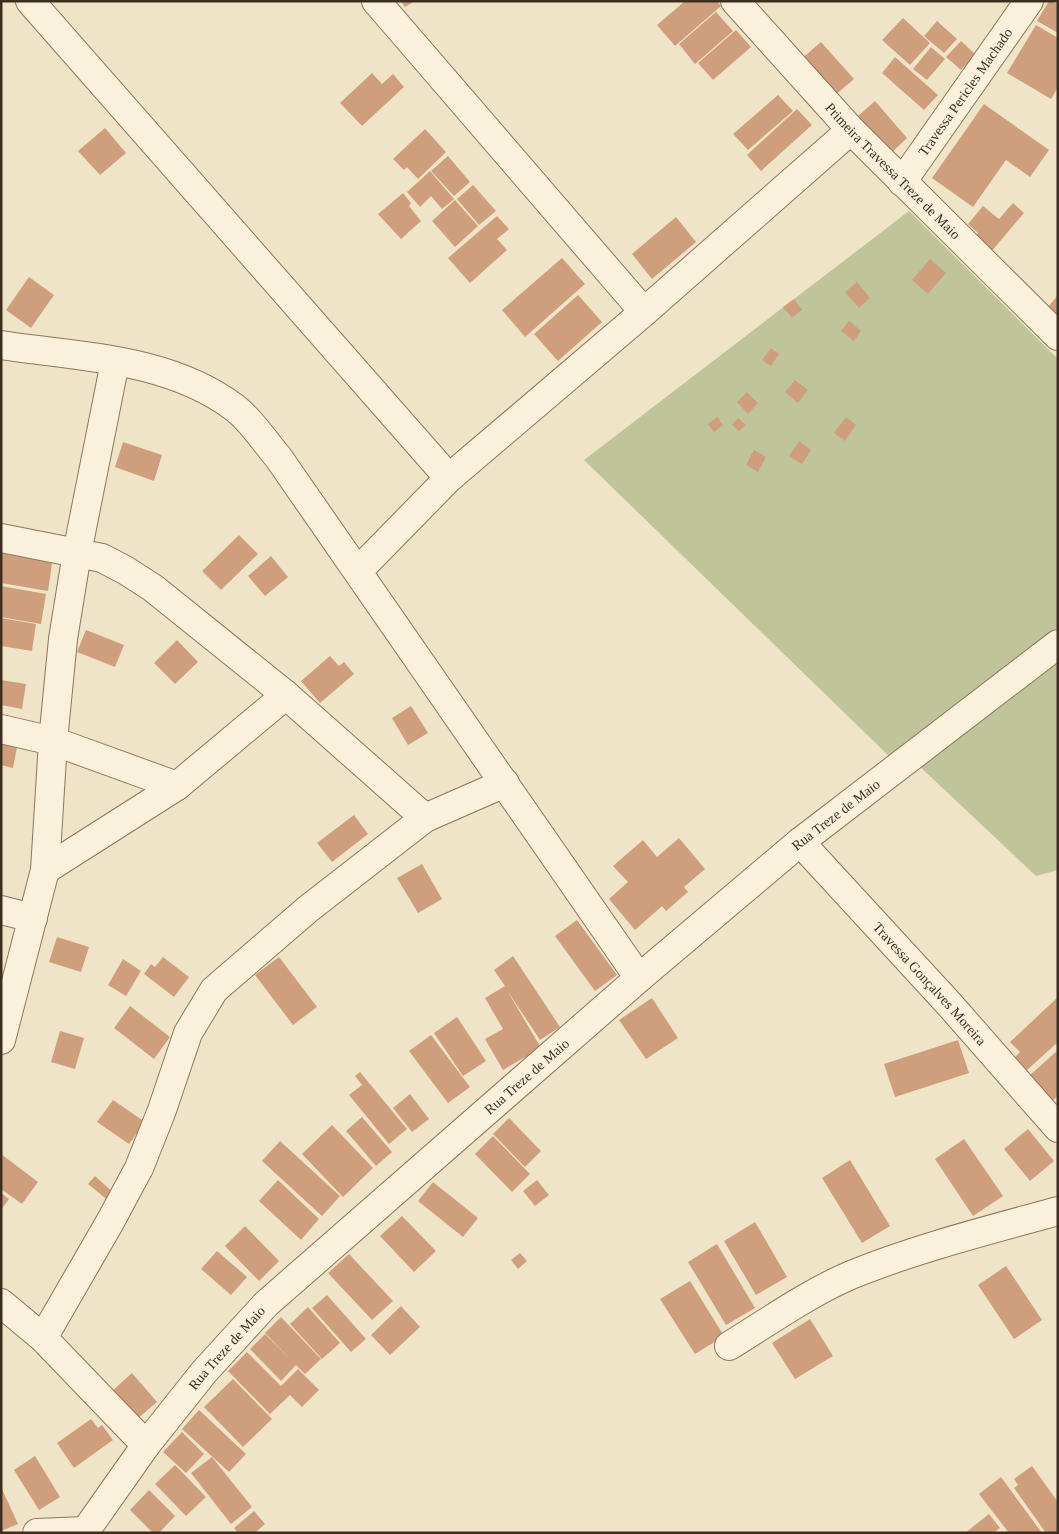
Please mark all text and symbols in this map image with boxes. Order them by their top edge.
street label: Travessa Pericles Machado [916,25,1016,159]
street label: Primeira Travessa Treze de Maio [822,100,963,242]
street label: Rua Treze de Maio [789,777,883,854]
street label: Travessa Gonçalves Moreira [870,919,989,1049]
street label: Rua Treze de Maio [482,1036,572,1117]
street label: Rua Treze de Maio [186,1303,268,1393]

